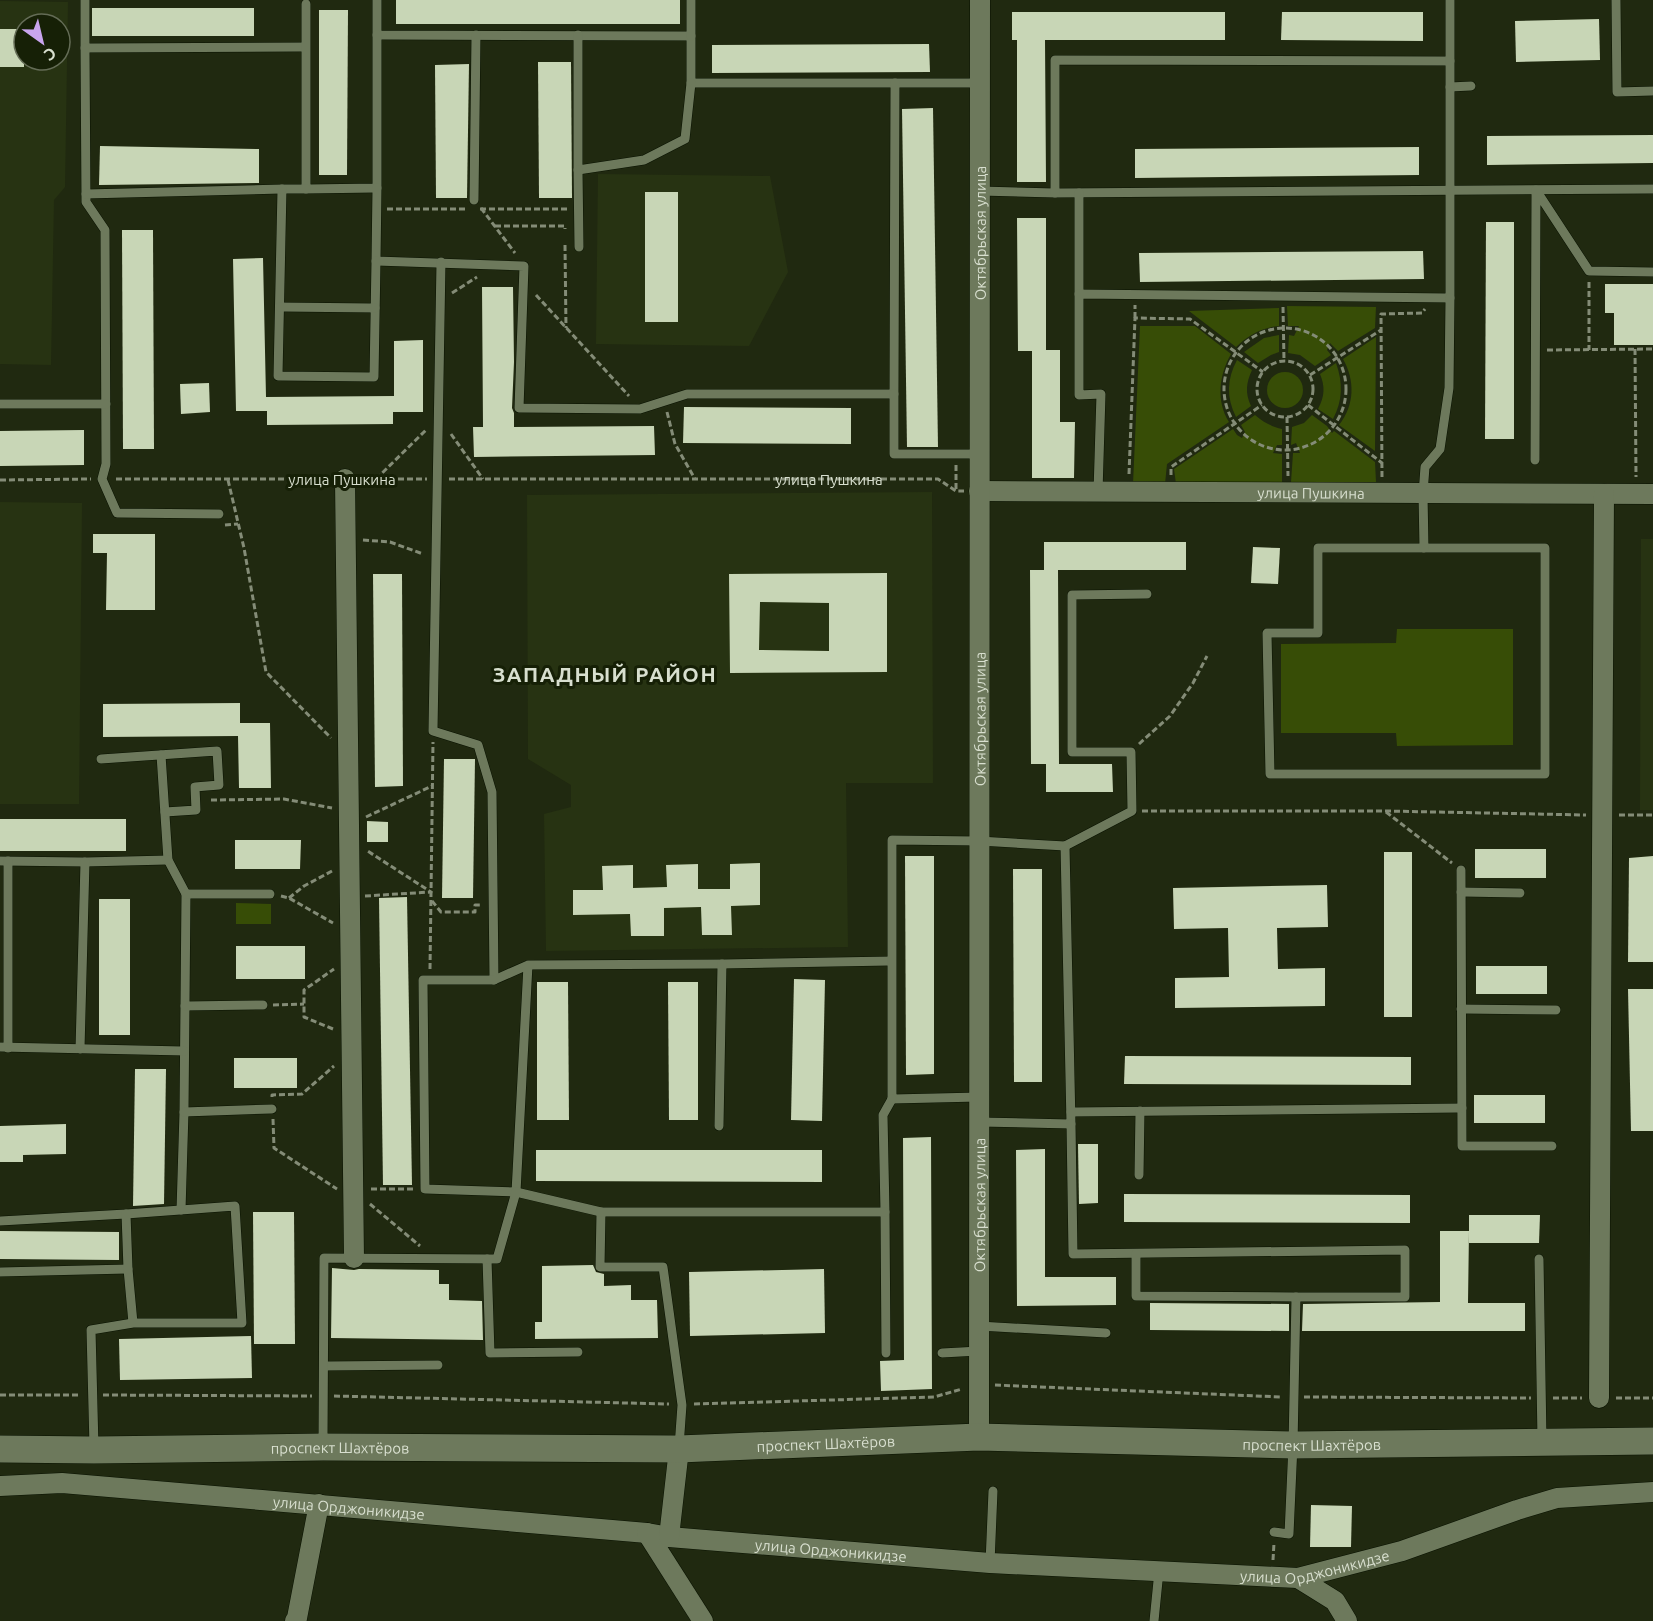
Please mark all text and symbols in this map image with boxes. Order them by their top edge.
north arrow [12,12,72,72]
text: С [41,44,60,65]
street label: Октябрьская улица [971,166,988,300]
street label: улица Пушкина [288,471,396,488]
street label: улица Пушкина [775,471,883,488]
street label: улица Пушкина [1257,484,1365,501]
street label: Октябрьская улица [971,652,988,786]
district label: ЗАПАДНЫЙ РАЙОН [493,662,717,686]
street label: Октябрьская улица [971,1138,988,1272]
street label: проспект Шахтёров [756,1432,895,1454]
street label: проспект Шахтёров [1242,1435,1381,1454]
street label: проспект Шахтёров [271,1438,409,1456]
street label: улица Орджоникидзе [272,1493,425,1522]
street label: улица Орджоникидзе [754,1535,907,1565]
street label: улица Орджоникидзе [1240,1546,1391,1587]

